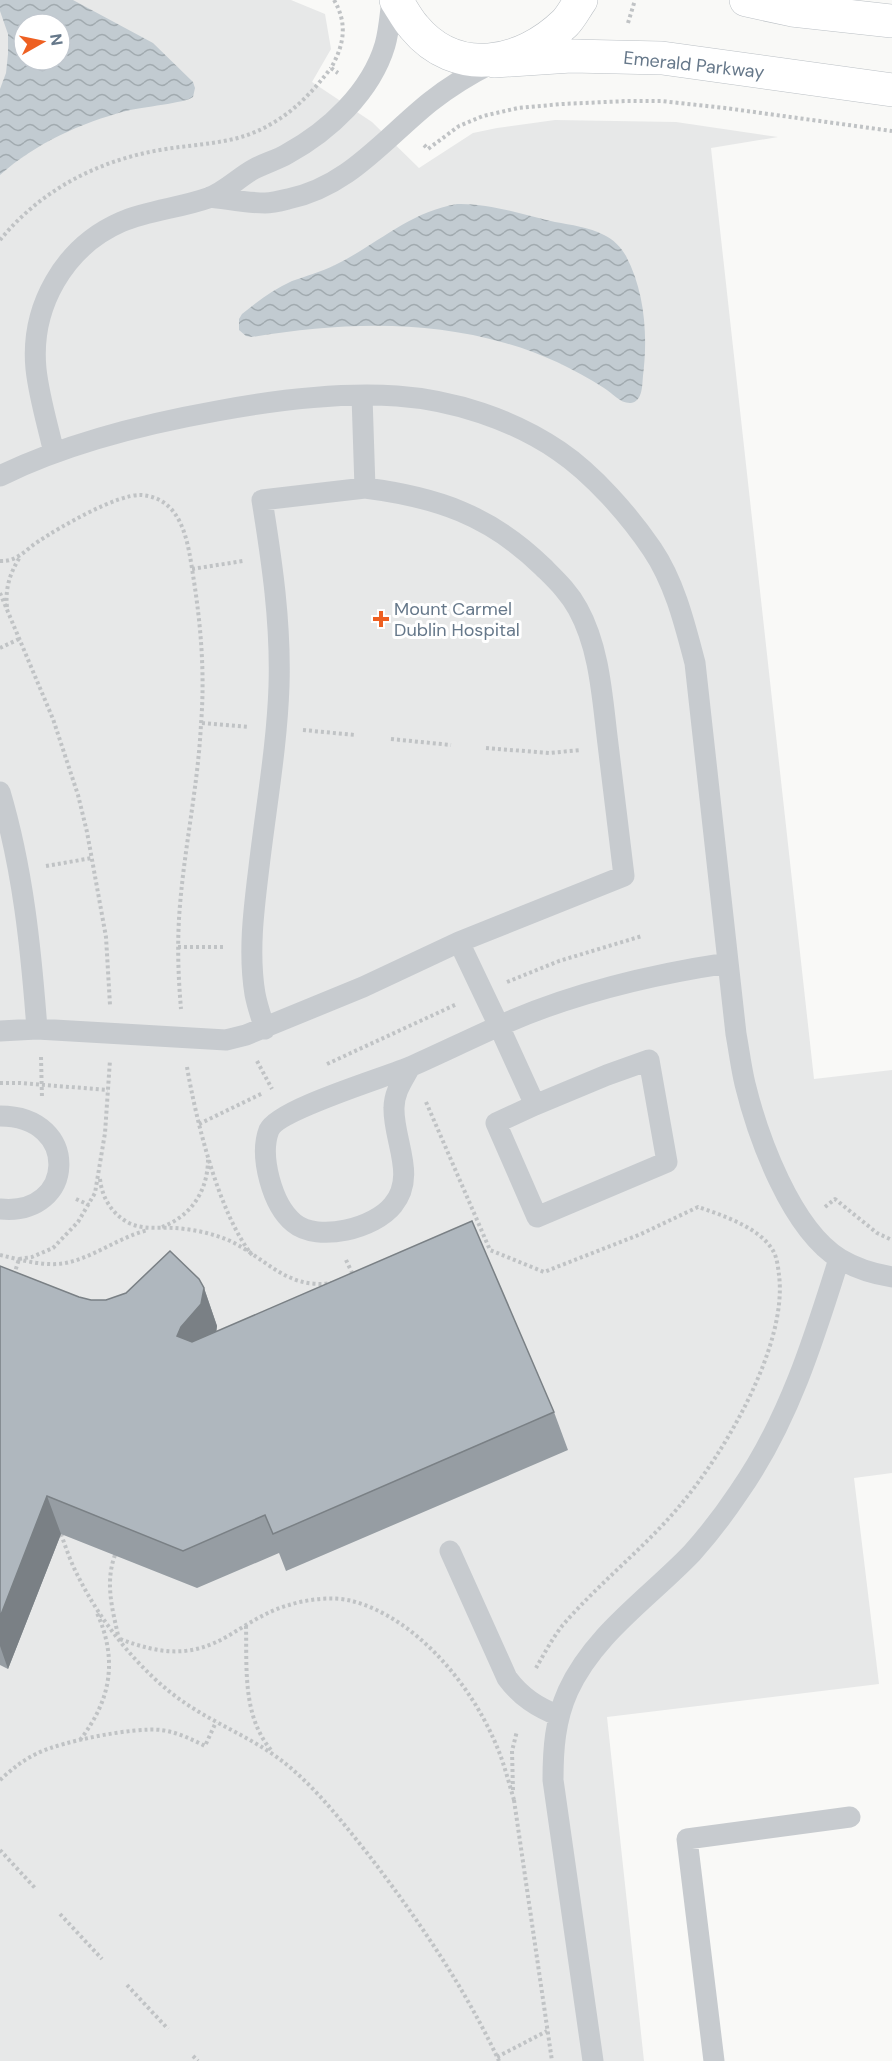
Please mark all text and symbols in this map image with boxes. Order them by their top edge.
north arrow [12,12,72,72]
text: N [45,32,68,47]
street label: Emerald Parkway [622,46,766,84]
place label: Mount Carmel Dublin Hospital [394,597,520,642]
marker: Mount Carmel Dublin Hospital [372,610,390,628]

